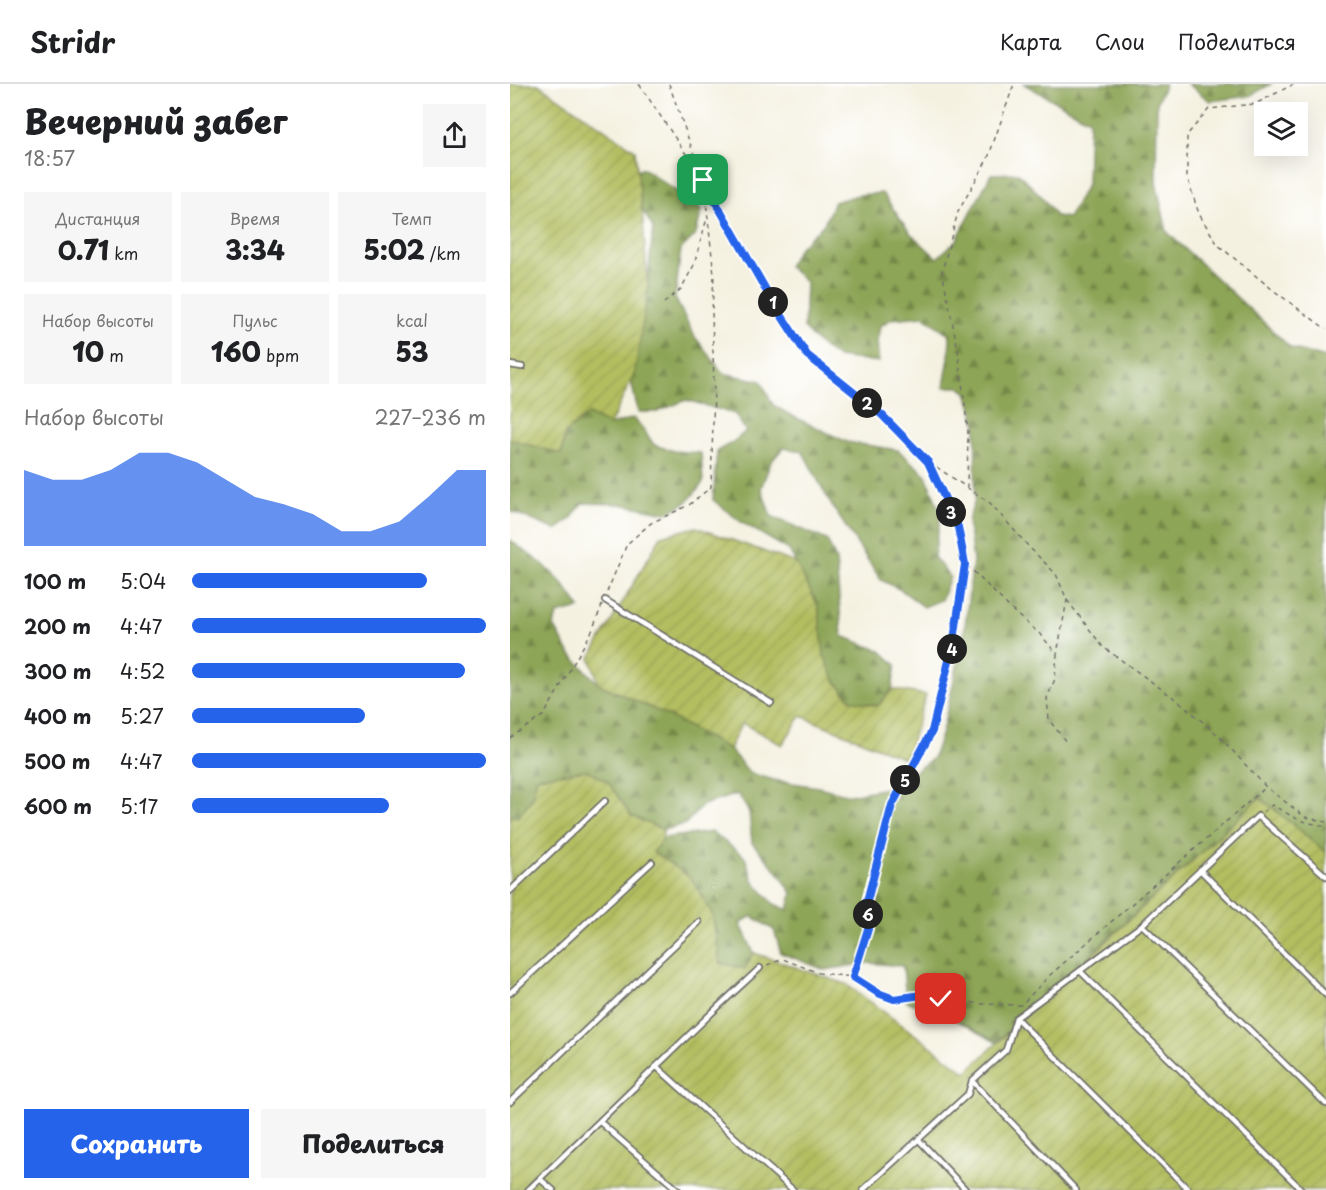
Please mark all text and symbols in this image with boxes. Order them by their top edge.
text: Stridr [30,20,115,63]
text: Карта [1000,25,1062,57]
text: Слои [1095,25,1145,57]
text: Поделиться [1178,25,1296,57]
text: Вечерний забег [24,95,287,145]
map controls [1254,102,1308,156]
button: layers [1254,102,1308,156]
button: share [423,104,486,167]
text: 18:57 [24,143,75,173]
pin [677,154,728,205]
icon: arrive [686,163,719,196]
text: Дистанция [56,206,140,230]
text: Время [229,206,281,230]
text: Темп [392,206,432,230]
text: 0.71 [58,230,109,269]
text: 3:34 [225,230,285,269]
text: 5:02 [364,230,425,269]
text: km [109,241,138,265]
text: /km [425,241,460,265]
pin: 1 [758,287,788,317]
text: 1 [769,290,777,314]
text: Набор высоты [42,308,154,332]
text: Пульс [232,308,278,332]
text: kcal [396,308,428,332]
text: 10 [72,332,104,371]
text: 160 [211,332,261,371]
text: 53 [395,332,429,371]
text: m [104,343,124,367]
text: bpm [261,343,299,367]
pin: 2 [852,388,882,418]
text: 2 [861,391,873,415]
text: Набор высоты [24,402,164,432]
text: 227–236 m [374,402,486,432]
pin: 3 [936,497,966,527]
text: 3 [946,500,956,524]
text: 100 m [24,566,86,596]
text: 5:04 [120,566,166,596]
text: 200 m [24,611,91,641]
text: 4:47 [120,611,162,641]
pin: 4 [937,634,967,664]
text: 4 [947,637,957,661]
text: 300 m [24,656,92,686]
text: 4:52 [120,656,165,686]
text: 400 m [24,701,92,731]
text: 5:27 [120,701,164,731]
text: 500 m [24,746,91,776]
text: 4:47 [120,746,162,776]
pin: 5 [890,765,920,795]
text: 5 [900,768,910,792]
text: 600 m [24,791,92,821]
text: 5:17 [120,791,158,821]
pin: 6 [853,899,883,929]
text: 6 [862,902,874,926]
pin [915,973,966,1024]
icon: check [924,982,957,1015]
button: Сохранить [24,1109,249,1178]
button: Поделиться [261,1109,486,1178]

